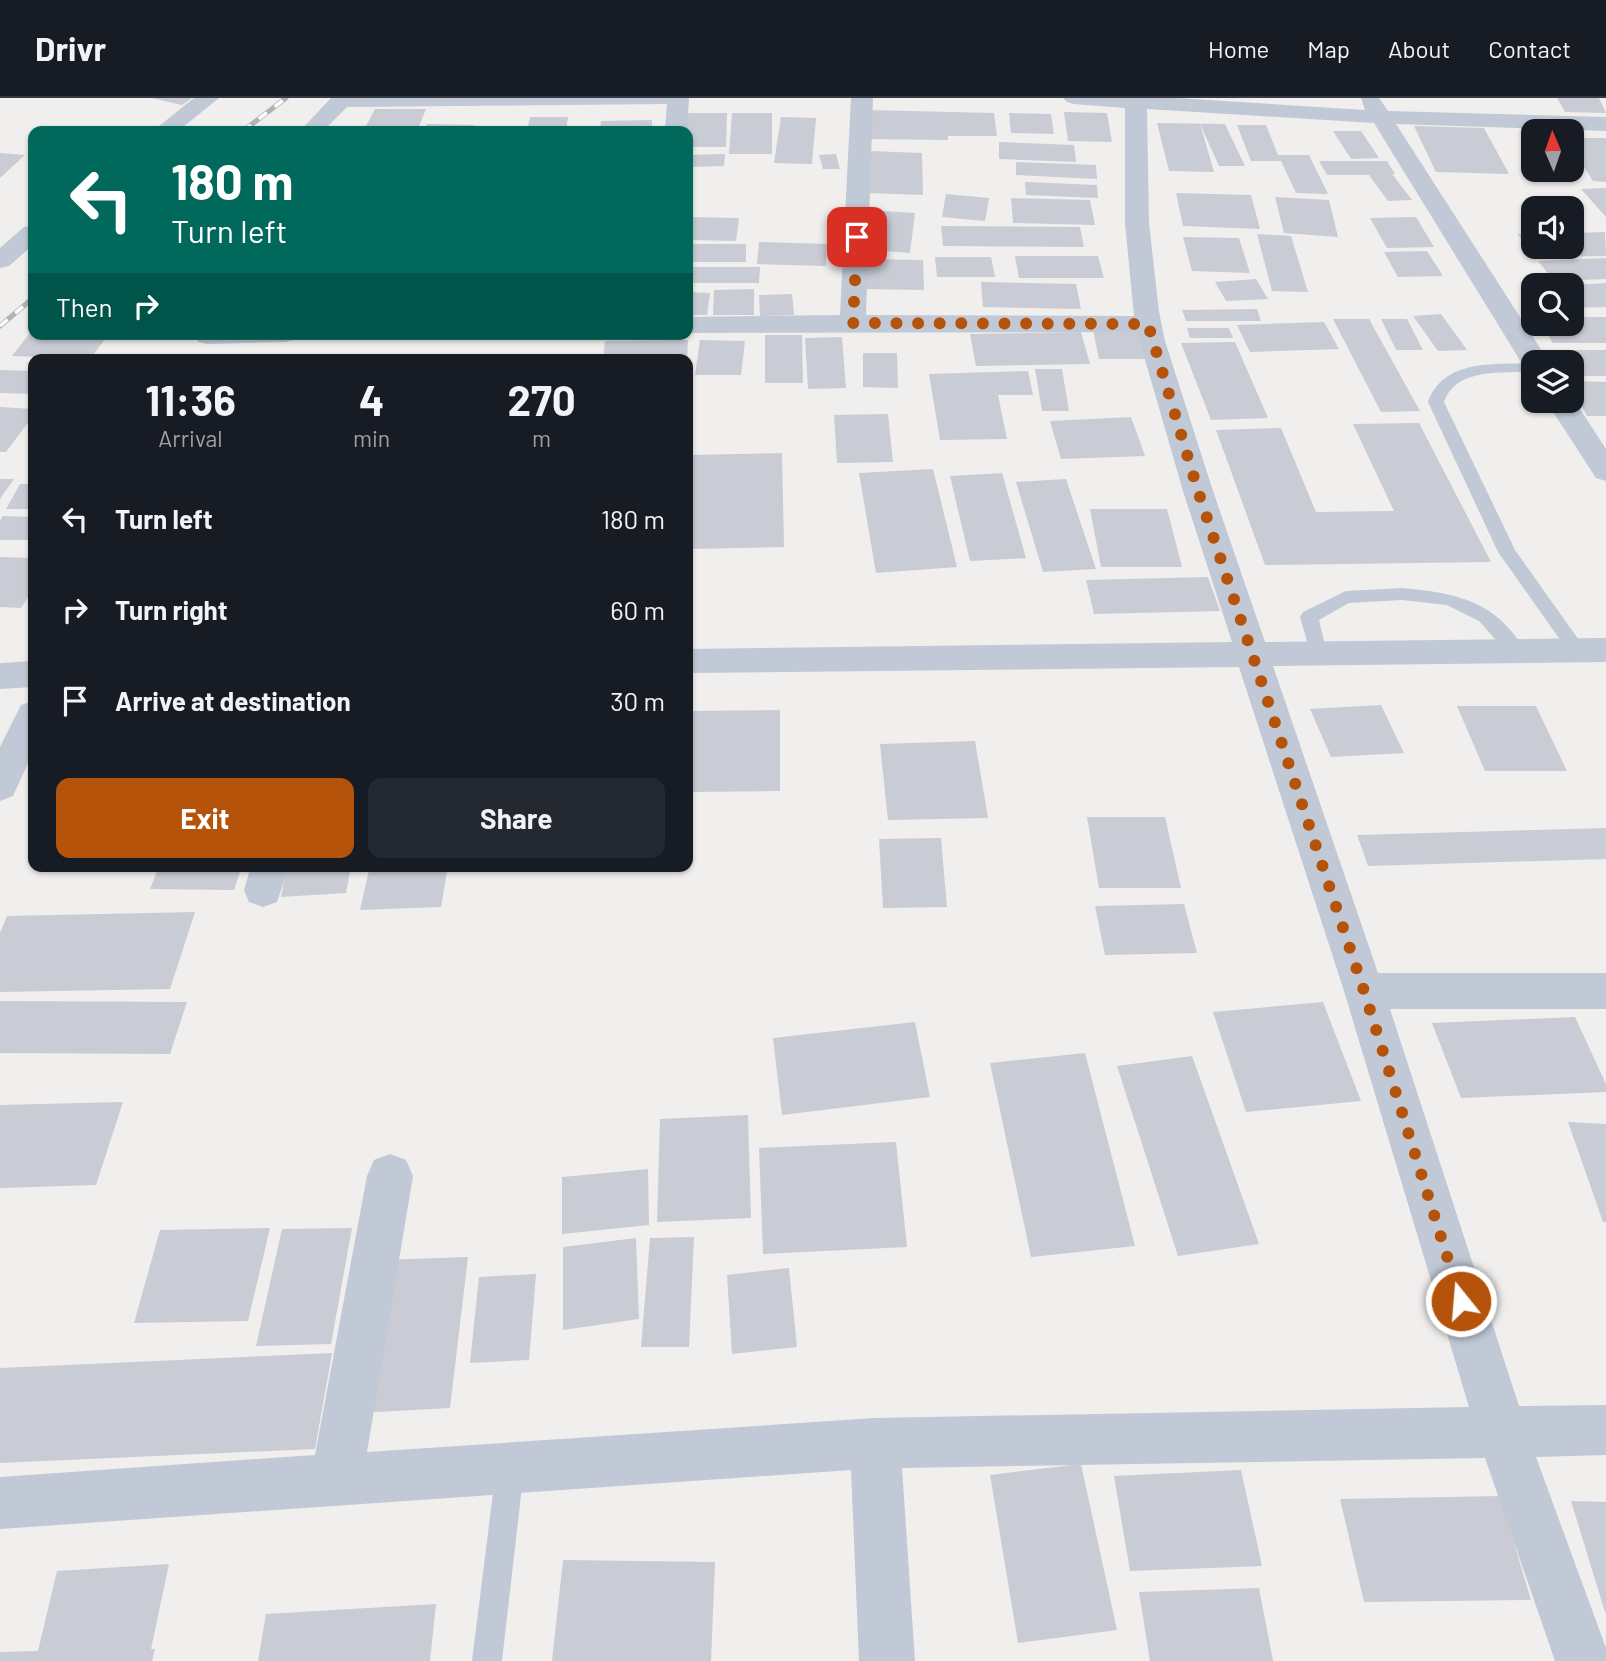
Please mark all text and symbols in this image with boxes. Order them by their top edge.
text: Drivr [35,28,106,68]
text: Home [1208,34,1269,63]
text: Map [1307,34,1350,63]
text: About [1388,34,1450,63]
text: Contact [1488,34,1571,63]
north arrow [1521,119,1584,182]
map controls [1521,119,1584,413]
text: 180 m [171,151,294,210]
icon: left [56,154,147,245]
button: sound [1521,196,1584,259]
pin [827,207,887,267]
text: Turn left [171,211,288,249]
icon: arrive [838,218,876,256]
button: search [1521,273,1584,336]
icon: right [127,287,165,325]
text: Then [56,291,113,322]
button: layers [1521,350,1584,413]
text: 11:36 [145,374,236,424]
text: 4 [359,374,384,424]
text: 270 [507,374,576,424]
text: Arrival [158,424,223,452]
text: min [353,424,390,452]
text: m [532,424,551,452]
icon: left [56,500,94,538]
text: Turn left [115,503,213,534]
text: 180 m [601,503,665,534]
icon: right [56,591,94,629]
text: Turn right [115,594,228,625]
text: 60 m [610,594,665,625]
icon: arrive [56,682,94,720]
text: Arrive at destination [115,685,351,716]
text: 30 m [610,685,665,716]
button: Exit [56,778,354,858]
button: Share [368,778,665,858]
position arrow [1424,1264,1498,1338]

